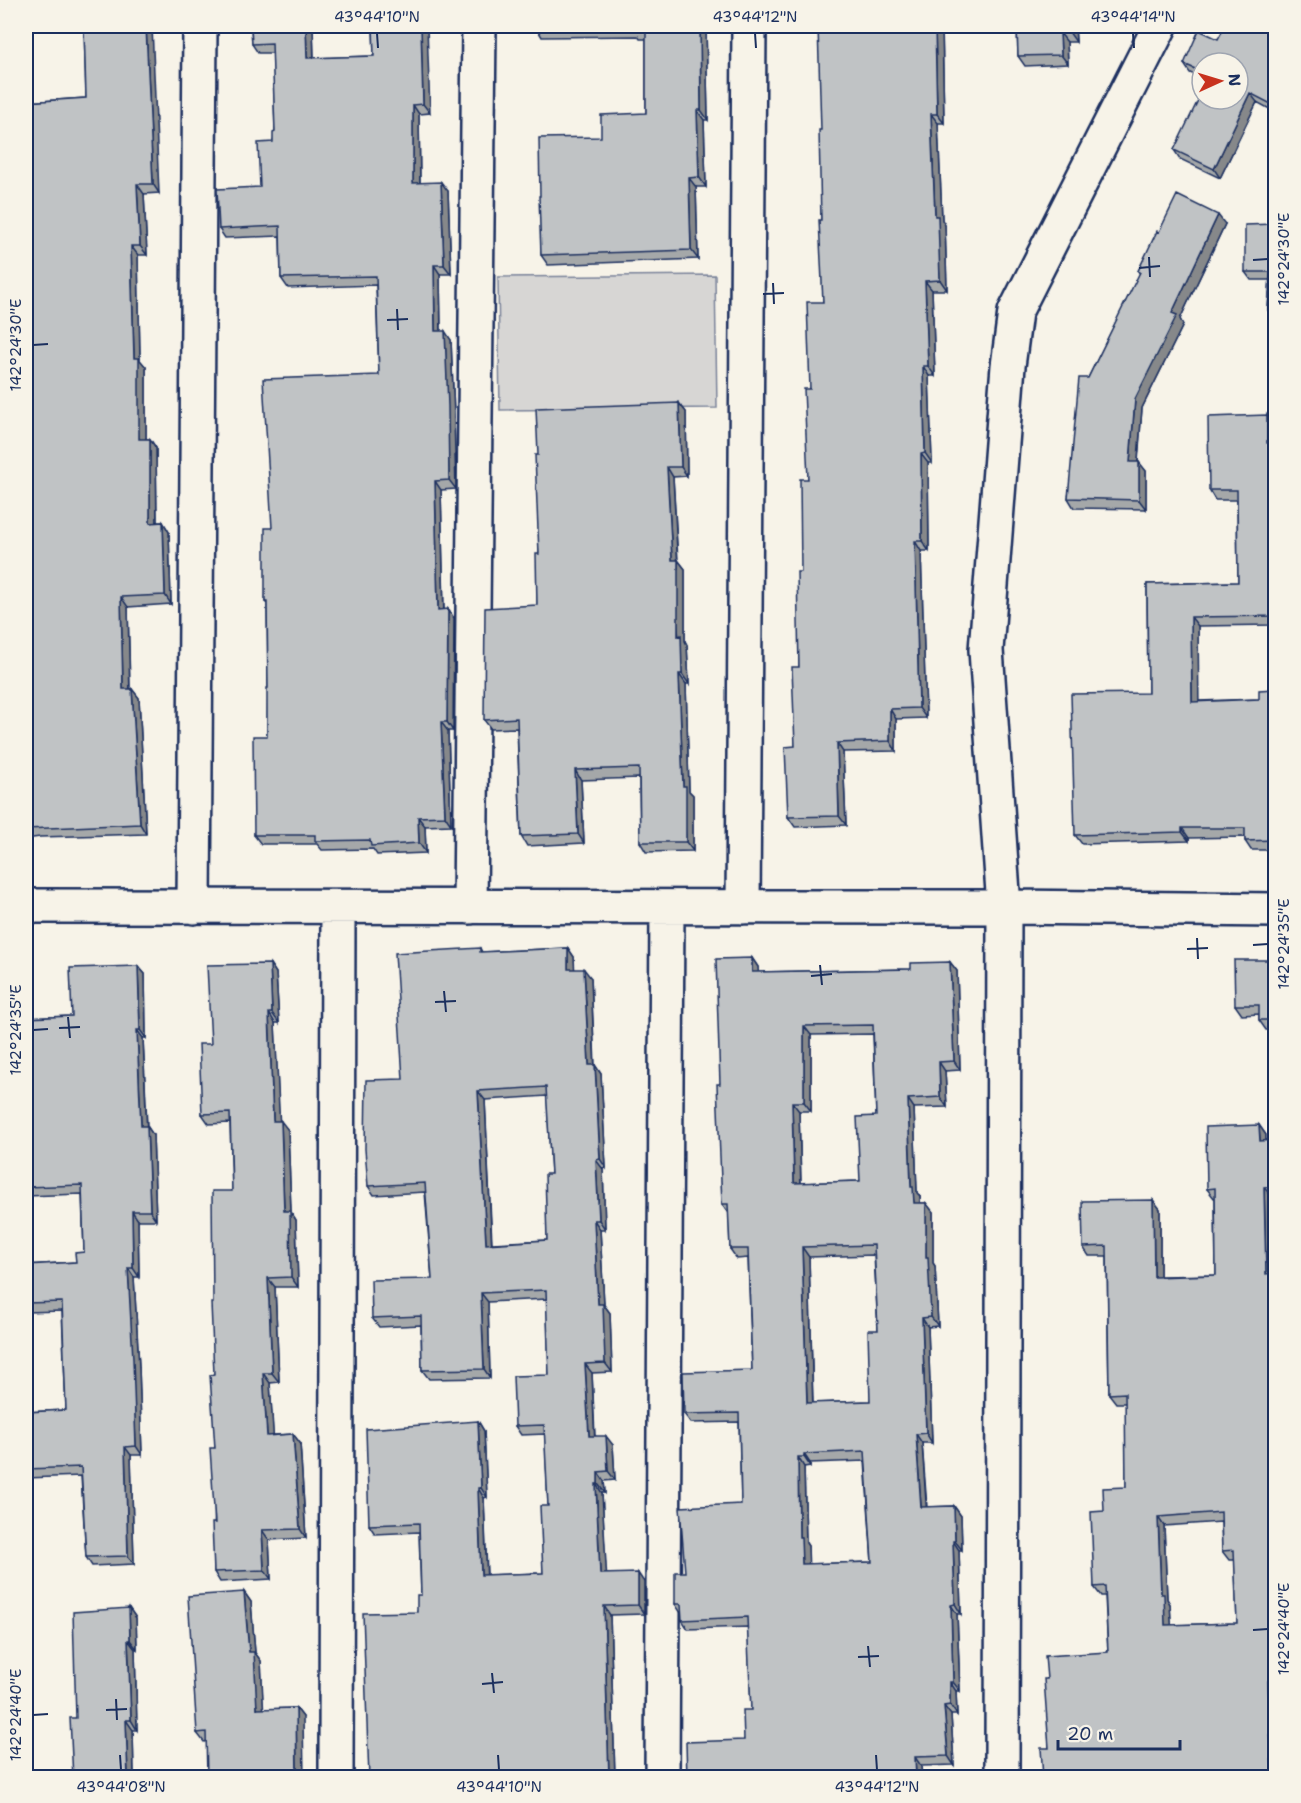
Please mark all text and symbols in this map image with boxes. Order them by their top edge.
text: 43°44'10"N [334,7,420,27]
text: 43°44'12"N [712,7,798,27]
text: 43°44'14"N [1090,7,1176,27]
north arrow [1190,51,1250,111]
text: N [1224,73,1245,87]
text: 142°24'30"E [1274,213,1294,305]
text: 142°24'30"E [6,299,26,391]
text: 142°24'35"E [1274,898,1294,990]
text: 142°24'35"E [6,984,26,1076]
text: 142°24'40"E [1274,1583,1294,1675]
text: 142°24'40"E [6,1669,26,1761]
scale bar [1058,1713,1180,1751]
text: 20 m [1067,1722,1113,1746]
text: 43°44'08"N [76,1777,166,1797]
text: 43°44'10"N [456,1777,542,1797]
text: 43°44'12"N [834,1777,920,1797]

